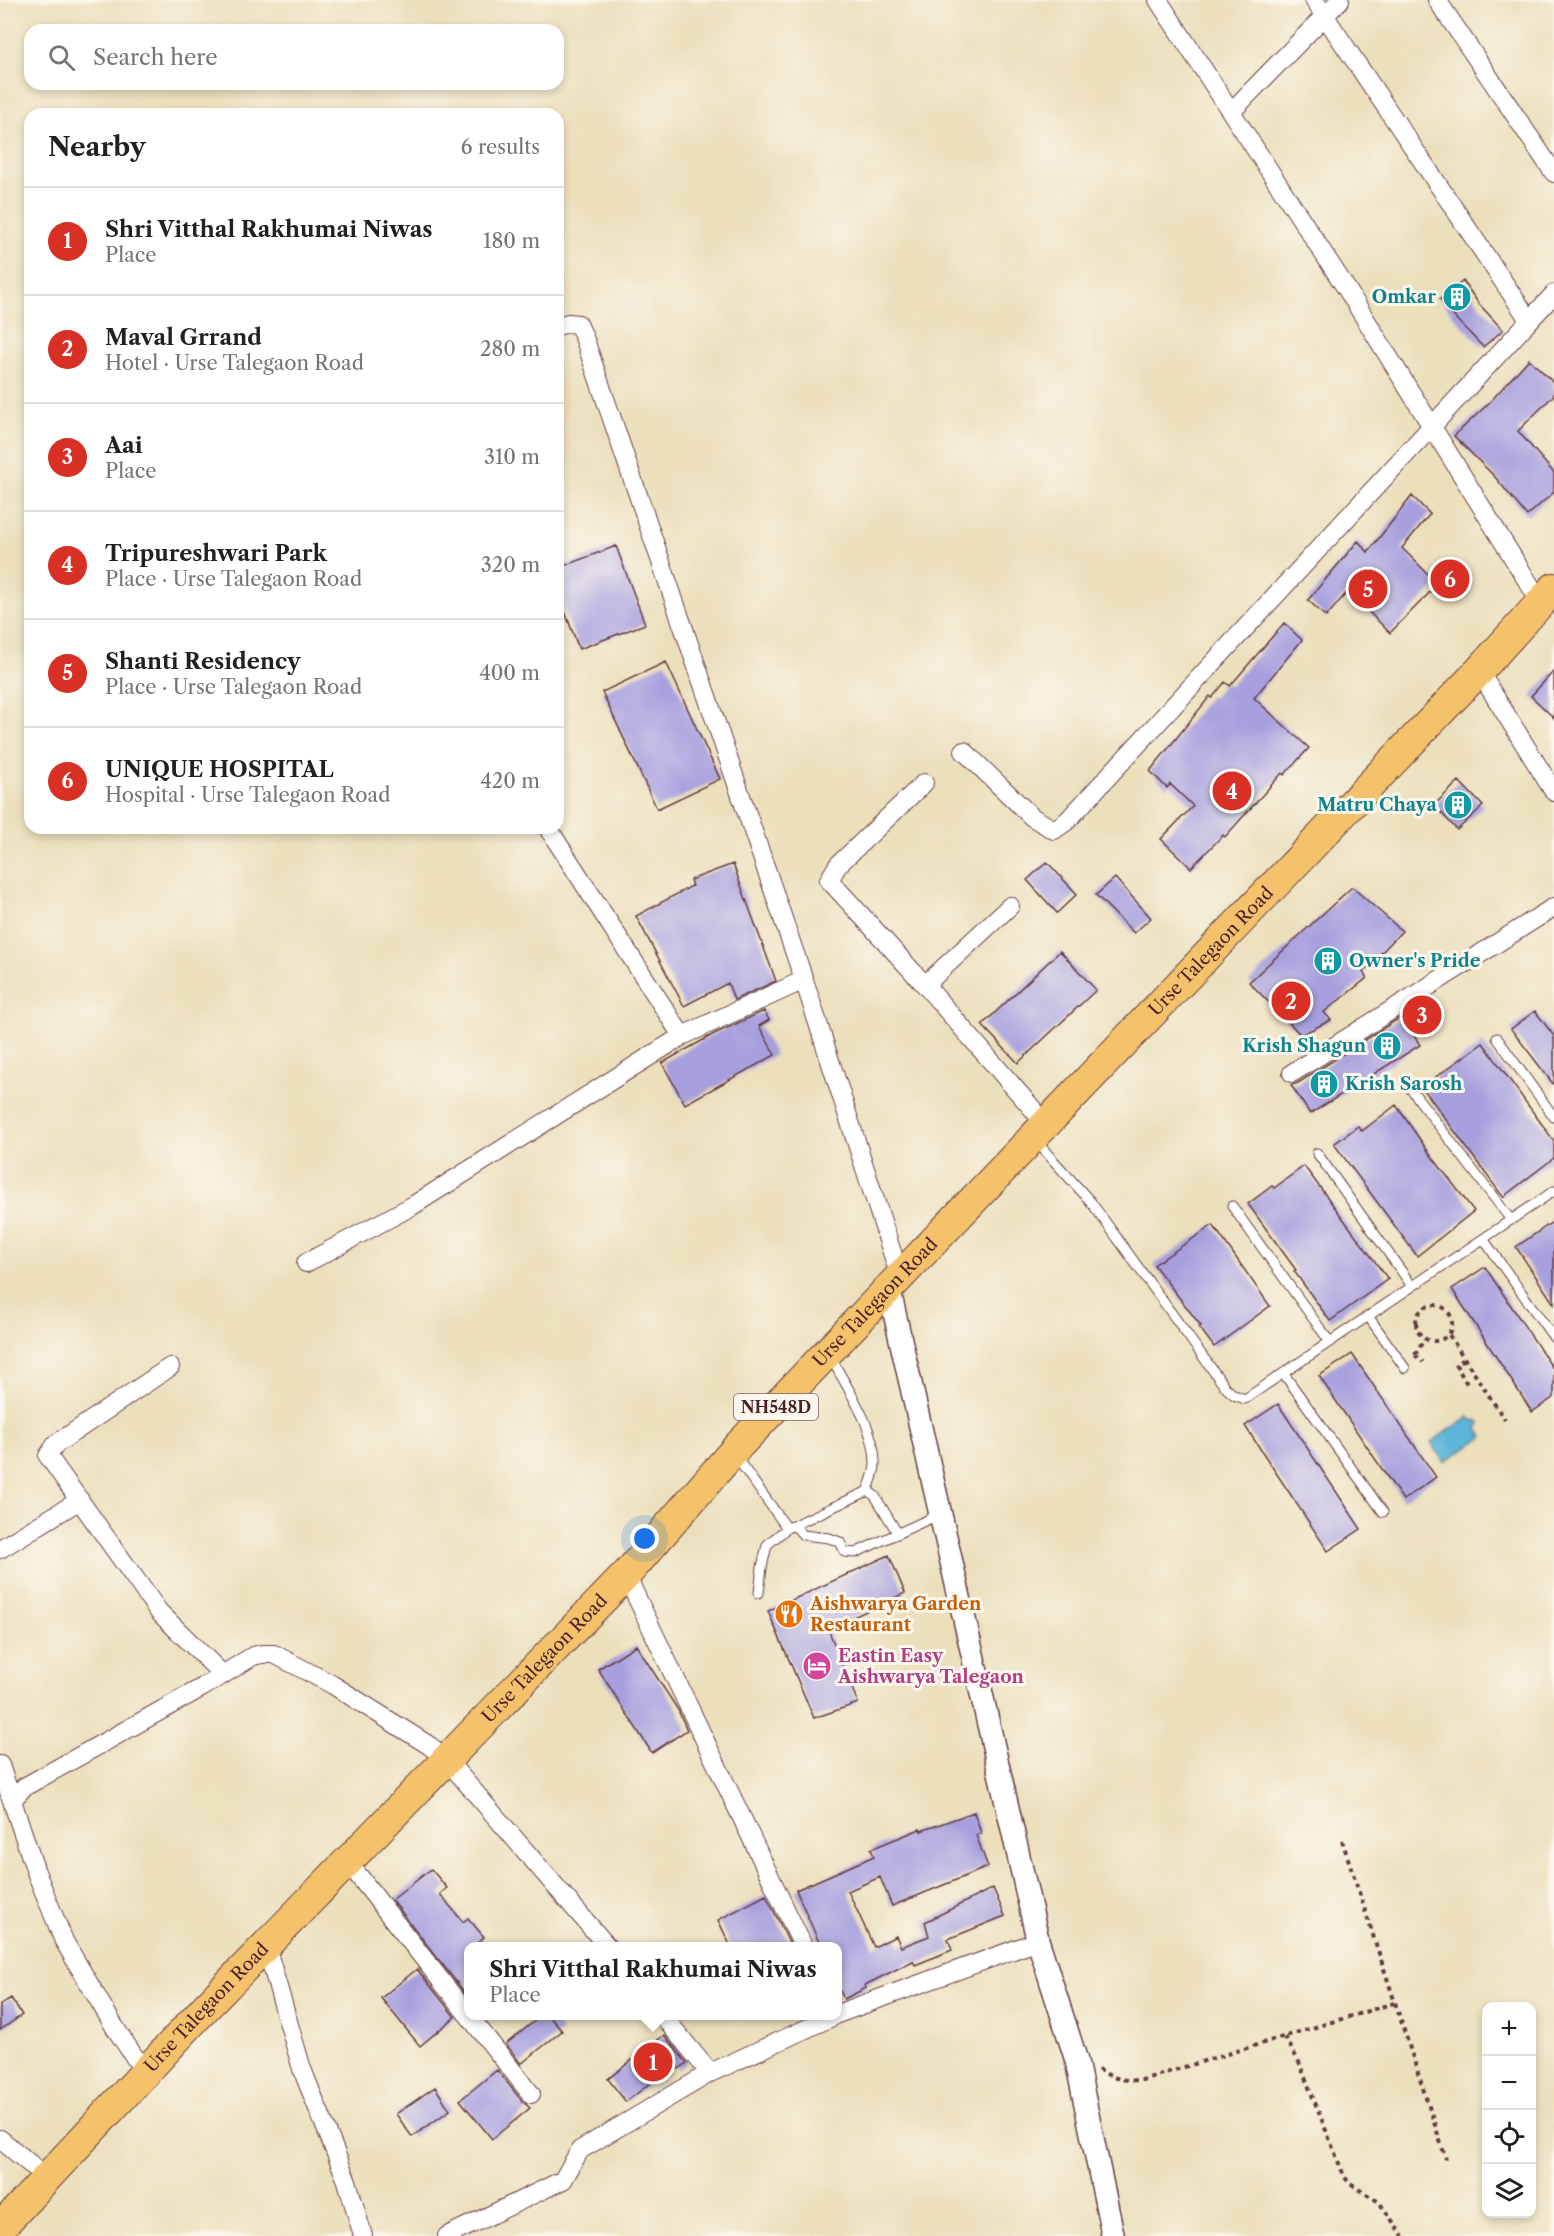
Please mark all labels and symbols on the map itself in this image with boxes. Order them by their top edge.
building icon: Omkar [1441,281,1473,313]
place label: Omkar [1372,286,1436,308]
pin: 6 [1430,556,1470,602]
pin: 5 [1348,566,1388,612]
pin: 4 [1212,768,1252,814]
building icon: Matru Chaya [1442,789,1474,821]
place label: Matru Chaya [1317,794,1438,816]
street label: Urse Talegaon Road [1144,882,1278,1021]
building icon: Owner's Pride [1312,945,1344,977]
place label: Owner's Pride [1349,950,1481,972]
pin: 2 [1272,978,1310,1024]
pin: 3 [1402,992,1442,1038]
building icon: Krish Shagun [1371,1030,1403,1062]
place label: Krish Shagun [1242,1035,1367,1057]
building icon: Krish Sarosh [1308,1068,1340,1100]
place label: Krish Sarosh [1345,1073,1463,1095]
street label: Urse Talegaon Road [808,1233,942,1372]
road number: NH548D [734,1394,818,1420]
your location [630,1524,659,1553]
street label: Urse Talegaon Road [477,1590,612,1727]
place label: Aishwarya Garden Restaurant [809,1593,982,1636]
restaurant icon: Aishwarya Garden Restaurant [773,1598,805,1630]
place label: Eastin Easy Aishwarya Talegaon [837,1645,1025,1688]
hotel icon: Eastin Easy Aishwarya Talegaon [801,1650,833,1682]
street label: Urse Talegaon Road [140,1938,273,2077]
pin: 1 [634,2040,672,2084]

